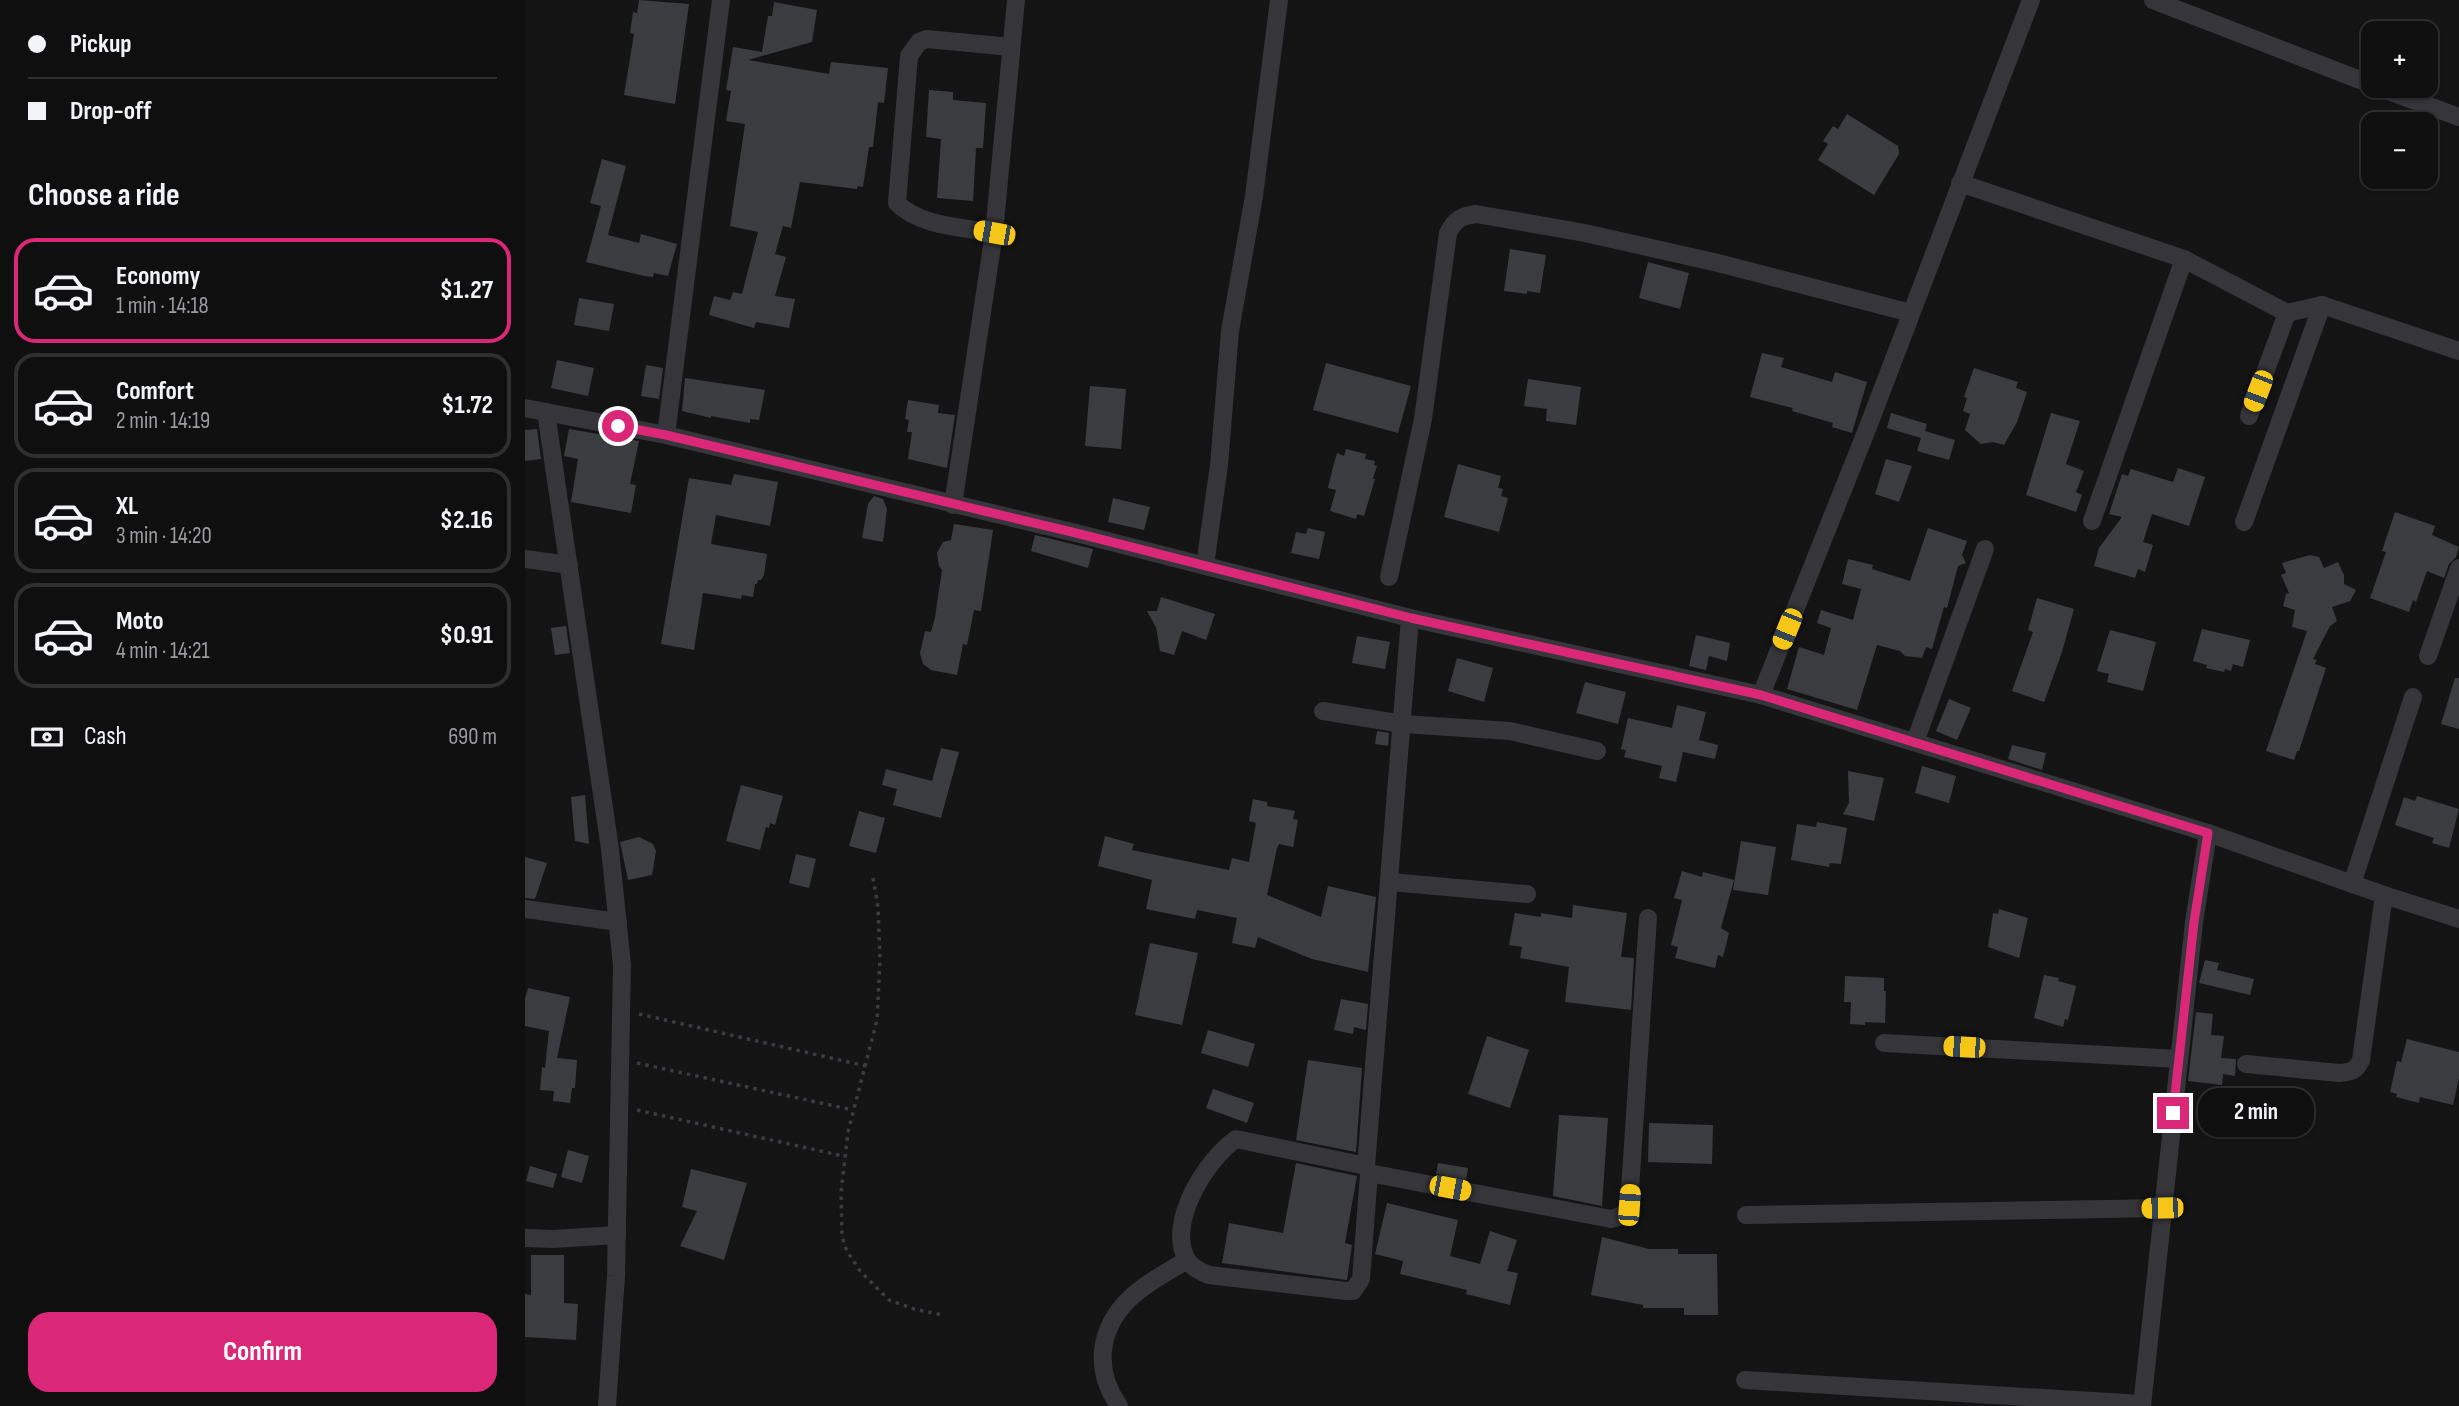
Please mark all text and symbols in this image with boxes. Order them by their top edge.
map controls [2361,21,2438,189]
button: + [2361,21,2438,98]
text: Pickup [70,29,132,60]
text: Drop-off [70,96,151,127]
button: − [2361,112,2438,189]
text: Choose a ride [28,176,180,215]
car [972,219,1017,247]
icon: car [32,259,95,322]
text: Economy [116,261,200,292]
text: $1.27 [440,275,493,306]
text: 1 min · 14:18 [116,292,209,320]
car [2241,368,2276,414]
icon: car [32,374,95,437]
text: Comfort [116,376,194,407]
text: $1.72 [441,390,493,421]
text: 2 min · 14:19 [116,407,210,435]
route start [602,410,634,442]
icon: car [32,489,95,552]
text: XL [116,491,138,522]
text: $2.16 [440,505,493,536]
text: 3 min · 14:20 [116,522,212,550]
icon: car [32,604,95,667]
text: Moto [116,606,164,637]
car [1770,606,1805,652]
text: $0.91 [440,620,493,651]
text: 4 min · 14:21 [116,637,210,665]
icon: cash [28,718,66,756]
text: Cash [84,721,127,752]
text: 690 m [448,723,497,751]
car [1943,1035,1986,1059]
callout: 2 min [2197,1088,2313,1138]
route end [2157,1097,2189,1129]
text: 2 min [2234,1098,2278,1126]
car [1428,1174,1473,1202]
car [1618,1183,1641,1227]
car [2141,1197,2184,1219]
button: Confirm [28,1312,497,1392]

